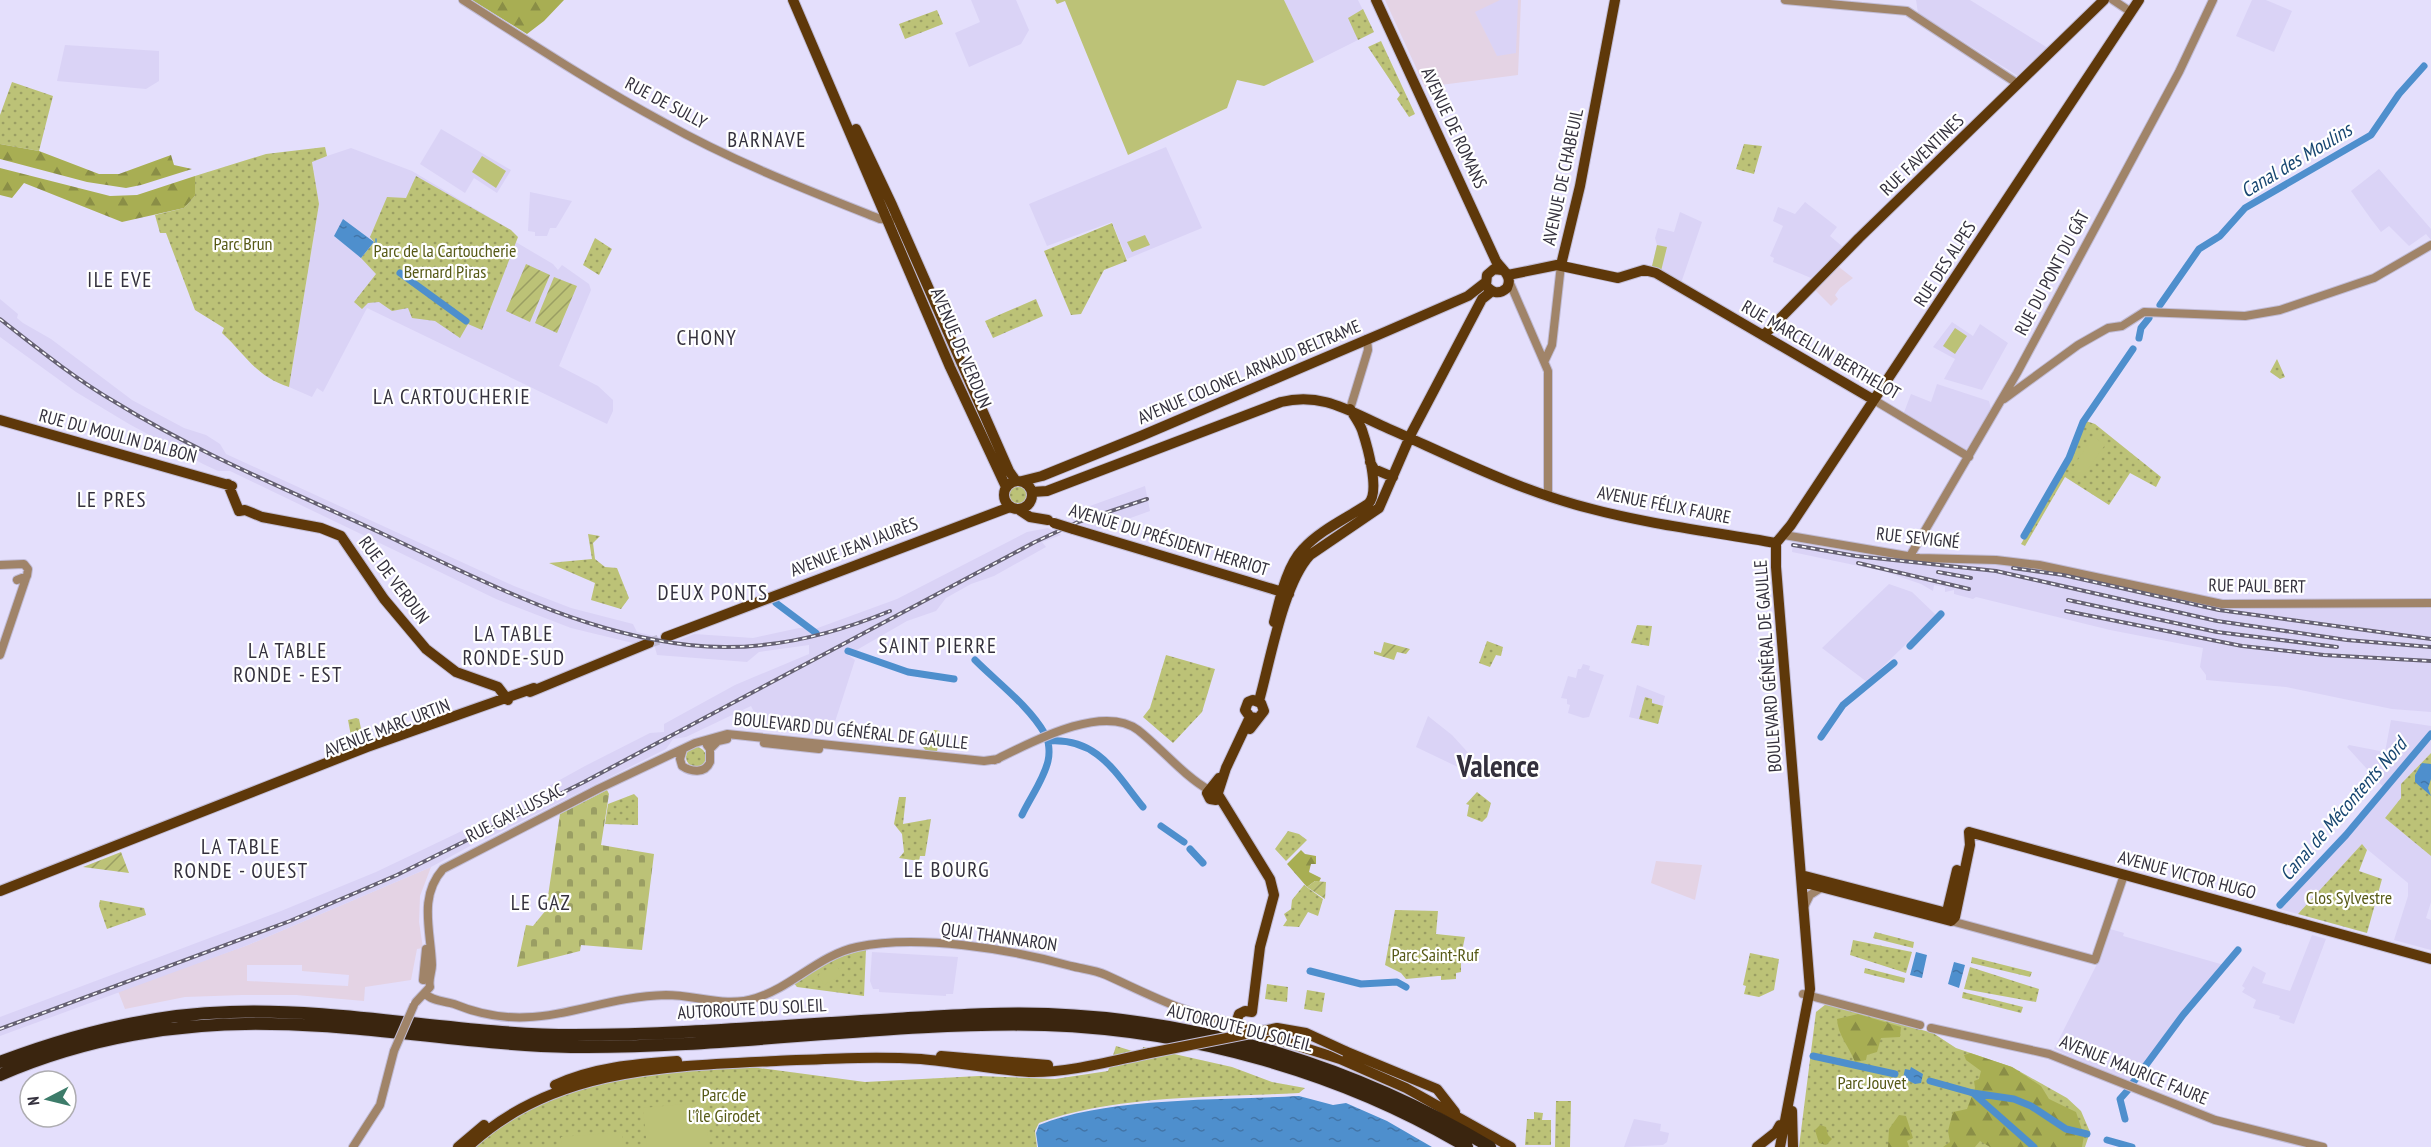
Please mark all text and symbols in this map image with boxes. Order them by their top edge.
street label: AVENUE DE ROMANS [1416,64,1493,192]
street label: RUE DE SULLY [621,71,712,134]
street label: AVENUE DE CHABEUIL [1537,106,1588,247]
street label: RUE FAVENTINES [1875,109,1969,200]
water label: Canal des Moulins [2236,115,2358,203]
district label: BARNAVE [727,126,807,153]
street label: RUE DU PONT DU GÂT [2009,206,2094,339]
street label: RUE DES ALPES [1908,216,1981,311]
park label: Parc Brun [214,232,272,255]
park label: Parc de la Cartoucherie Bernard Piras [374,239,516,283]
district label: ILE EVE [87,266,153,293]
street label: AVENUE DE VERDUN [926,284,997,411]
street label: RUE MARCELLIN BERTHELOT [1738,295,1905,404]
street label: AVENUE COLONEL ARNAUD BELTRAME [1134,314,1364,429]
district label: CHONY [677,324,737,351]
district label: LA CARTOUCHERIE [373,383,531,410]
street label: RUE DU MOULIN D'ALBON [37,403,200,468]
street label: AVENUE FÉLIX FAURE [1595,480,1733,529]
district label: LE PRES [77,486,147,513]
street label: AVENUE DU PRÉSIDENT HERRIOT [1066,498,1272,581]
street label: AVENUE JEAN JAURÈS [787,512,921,581]
street label: RUE SEVIGNÉ [1875,522,1961,553]
street label: RUE DE VERDUN [354,532,435,628]
street label: BOULEVARD GÉNÉRAL DE GAULLE [1749,559,1786,773]
street label: RUE PAUL BERT [2208,573,2306,598]
district label: DEUX PONTS [658,579,768,606]
district label: LA TABLE RONDE-SUD [463,620,565,671]
district label: SAINT PIERRE [879,632,997,659]
district label: LA TABLE RONDE - EST [233,637,343,688]
street label: AVENUE MARC URTIN [321,693,453,762]
street label: BOULEVARD DU GÉNÉRAL DE GAULLE [733,707,969,754]
water label: Canal de Mécontents Nord [2274,730,2414,886]
district label: Valence [1456,746,1539,785]
street label: RUE GAY-LUSSAC [462,778,568,847]
district label: LA TABLE RONDE - OUEST [173,833,309,884]
street label: AVENUE VICTOR HUGO [2116,845,2259,904]
district label: LE BOURG [904,856,990,883]
park label: Clos Sylvestre [2306,886,2392,909]
district label: LE GAZ [511,889,571,916]
street label: QUAI THANNARON [939,917,1059,956]
park label: Parc Saint-Ruf [1391,943,1480,966]
street label: AUTOROUTE DU SOLEIL [677,993,828,1024]
street label: AUTOROUTE DU SOLEIL [1165,998,1316,1057]
street label: AVENUE MAURICE FAURE [2057,1029,2212,1110]
north arrow [18,1069,78,1129]
park label: Parc Jouvet [1838,1071,1907,1094]
park label: Parc de l'île Girodet [688,1083,760,1127]
text: N [23,1095,44,1106]

